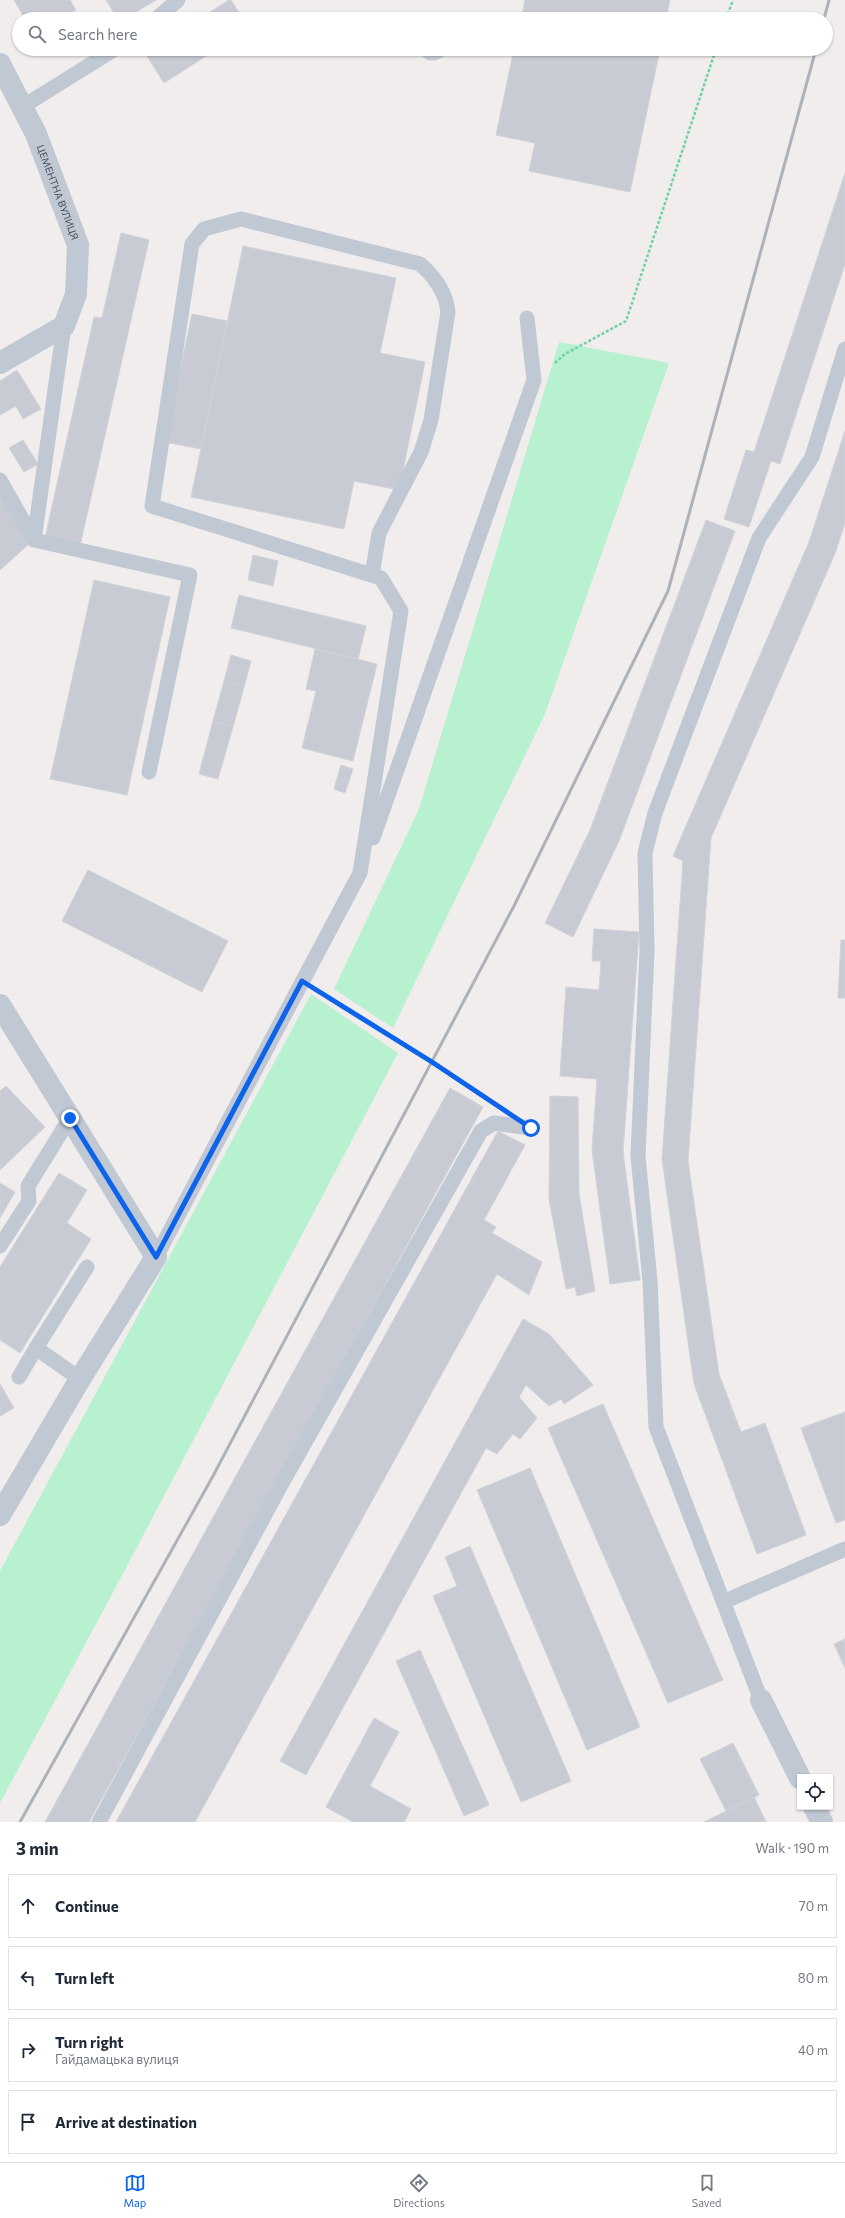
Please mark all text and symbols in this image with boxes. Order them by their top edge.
search box [12,12,833,56]
icon: search [26,23,48,45]
text: Search here [58,25,137,43]
street label: ЦЕМЕНТНА ВУЛИЦЯ [35,143,82,242]
route end [61,1109,79,1127]
route start [522,1119,540,1137]
map controls [797,1774,833,1810]
button: locate [797,1774,833,1810]
text: 3 min [16,1838,59,1859]
text: Walk · 190 m [755,1840,829,1856]
icon: ahead [17,1895,39,1917]
text: Continue [55,1897,119,1915]
text: 70 m [799,1898,828,1914]
icon: left [17,1967,39,1989]
text: Turn left [55,1969,114,1987]
text: 80 m [798,1970,828,1986]
text: Turn right [55,2033,124,2051]
icon: right [17,2039,39,2061]
text: 40 m [798,2042,828,2058]
text: Гайдамацька вулиця [55,2051,179,2067]
icon: arrive [17,2111,39,2133]
text: Arrive at destination [55,2113,197,2131]
tab: Map [124,2172,146,2209]
tab: Directions [393,2172,445,2209]
tab: Saved [692,2172,721,2209]

